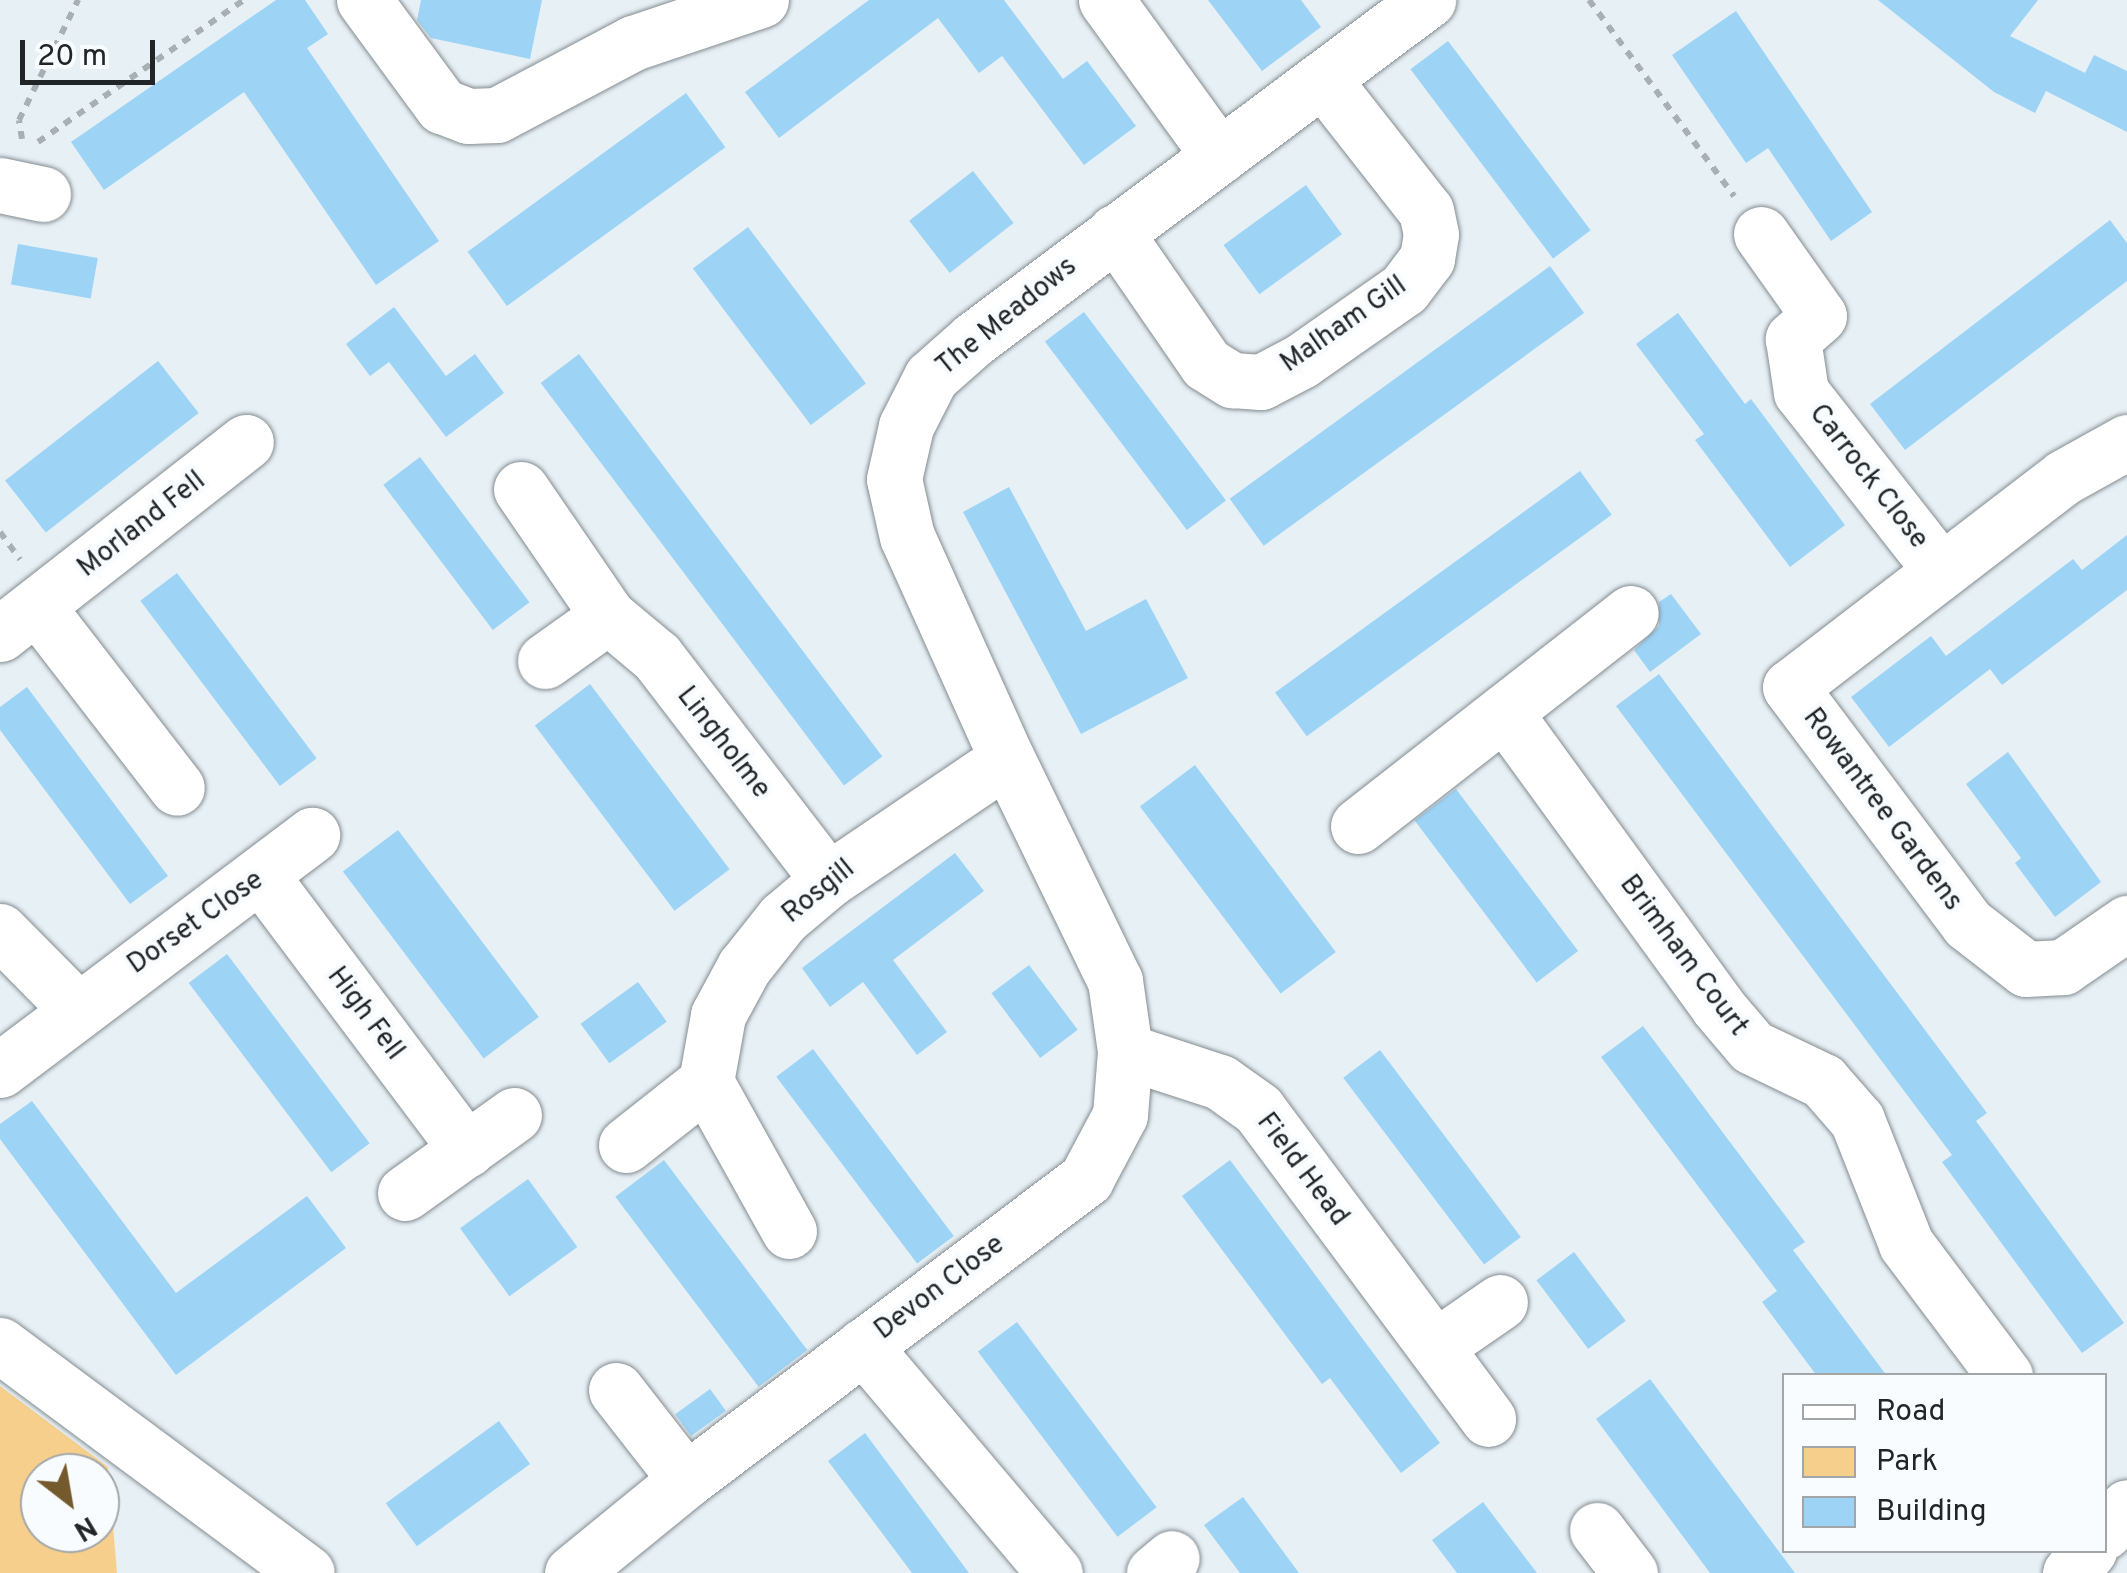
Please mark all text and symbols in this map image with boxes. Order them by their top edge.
scale bar [25,20,160,82]
text: 20 m [37,39,107,76]
street label: The Meadows [930,250,1084,384]
street label: Malham Gill [1275,269,1413,381]
street label: Carrock Close [1801,398,1935,556]
street label: Morland Fell [71,465,213,585]
street label: Lingholme [669,680,777,806]
street label: Rowantree Gardens [1795,702,1969,918]
street label: Rosgill [776,853,862,931]
street label: Dorset Close [121,864,271,982]
street label: Brimham Court [1612,869,1754,1043]
street label: High Fell [319,961,411,1067]
street label: Field Head [1249,1107,1355,1233]
street label: Devon Close [868,1228,1012,1348]
legend [1782,1373,2107,1553]
text: Road [1876,1394,1945,1431]
text: Park [1876,1444,1938,1481]
north arrow [20,1453,120,1553]
text: Building [1876,1494,1987,1531]
text: N [67,1506,102,1548]

